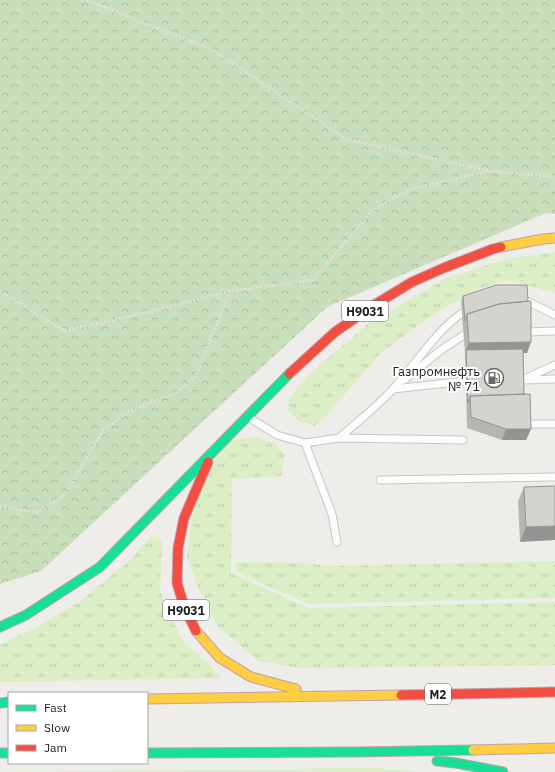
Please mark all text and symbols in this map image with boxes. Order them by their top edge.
road number: Н9031 [342,301,388,321]
place label: Газпромнефть № 71 [393,363,480,395]
fuel station icon: Газпромнефть № 71 [483,367,505,389]
road number: Н9031 [163,600,209,620]
road number: М2 [425,684,451,704]
legend [8,692,148,764]
text: Fast [44,700,67,715]
text: Slow [44,720,70,735]
text: Jam [44,740,67,755]

